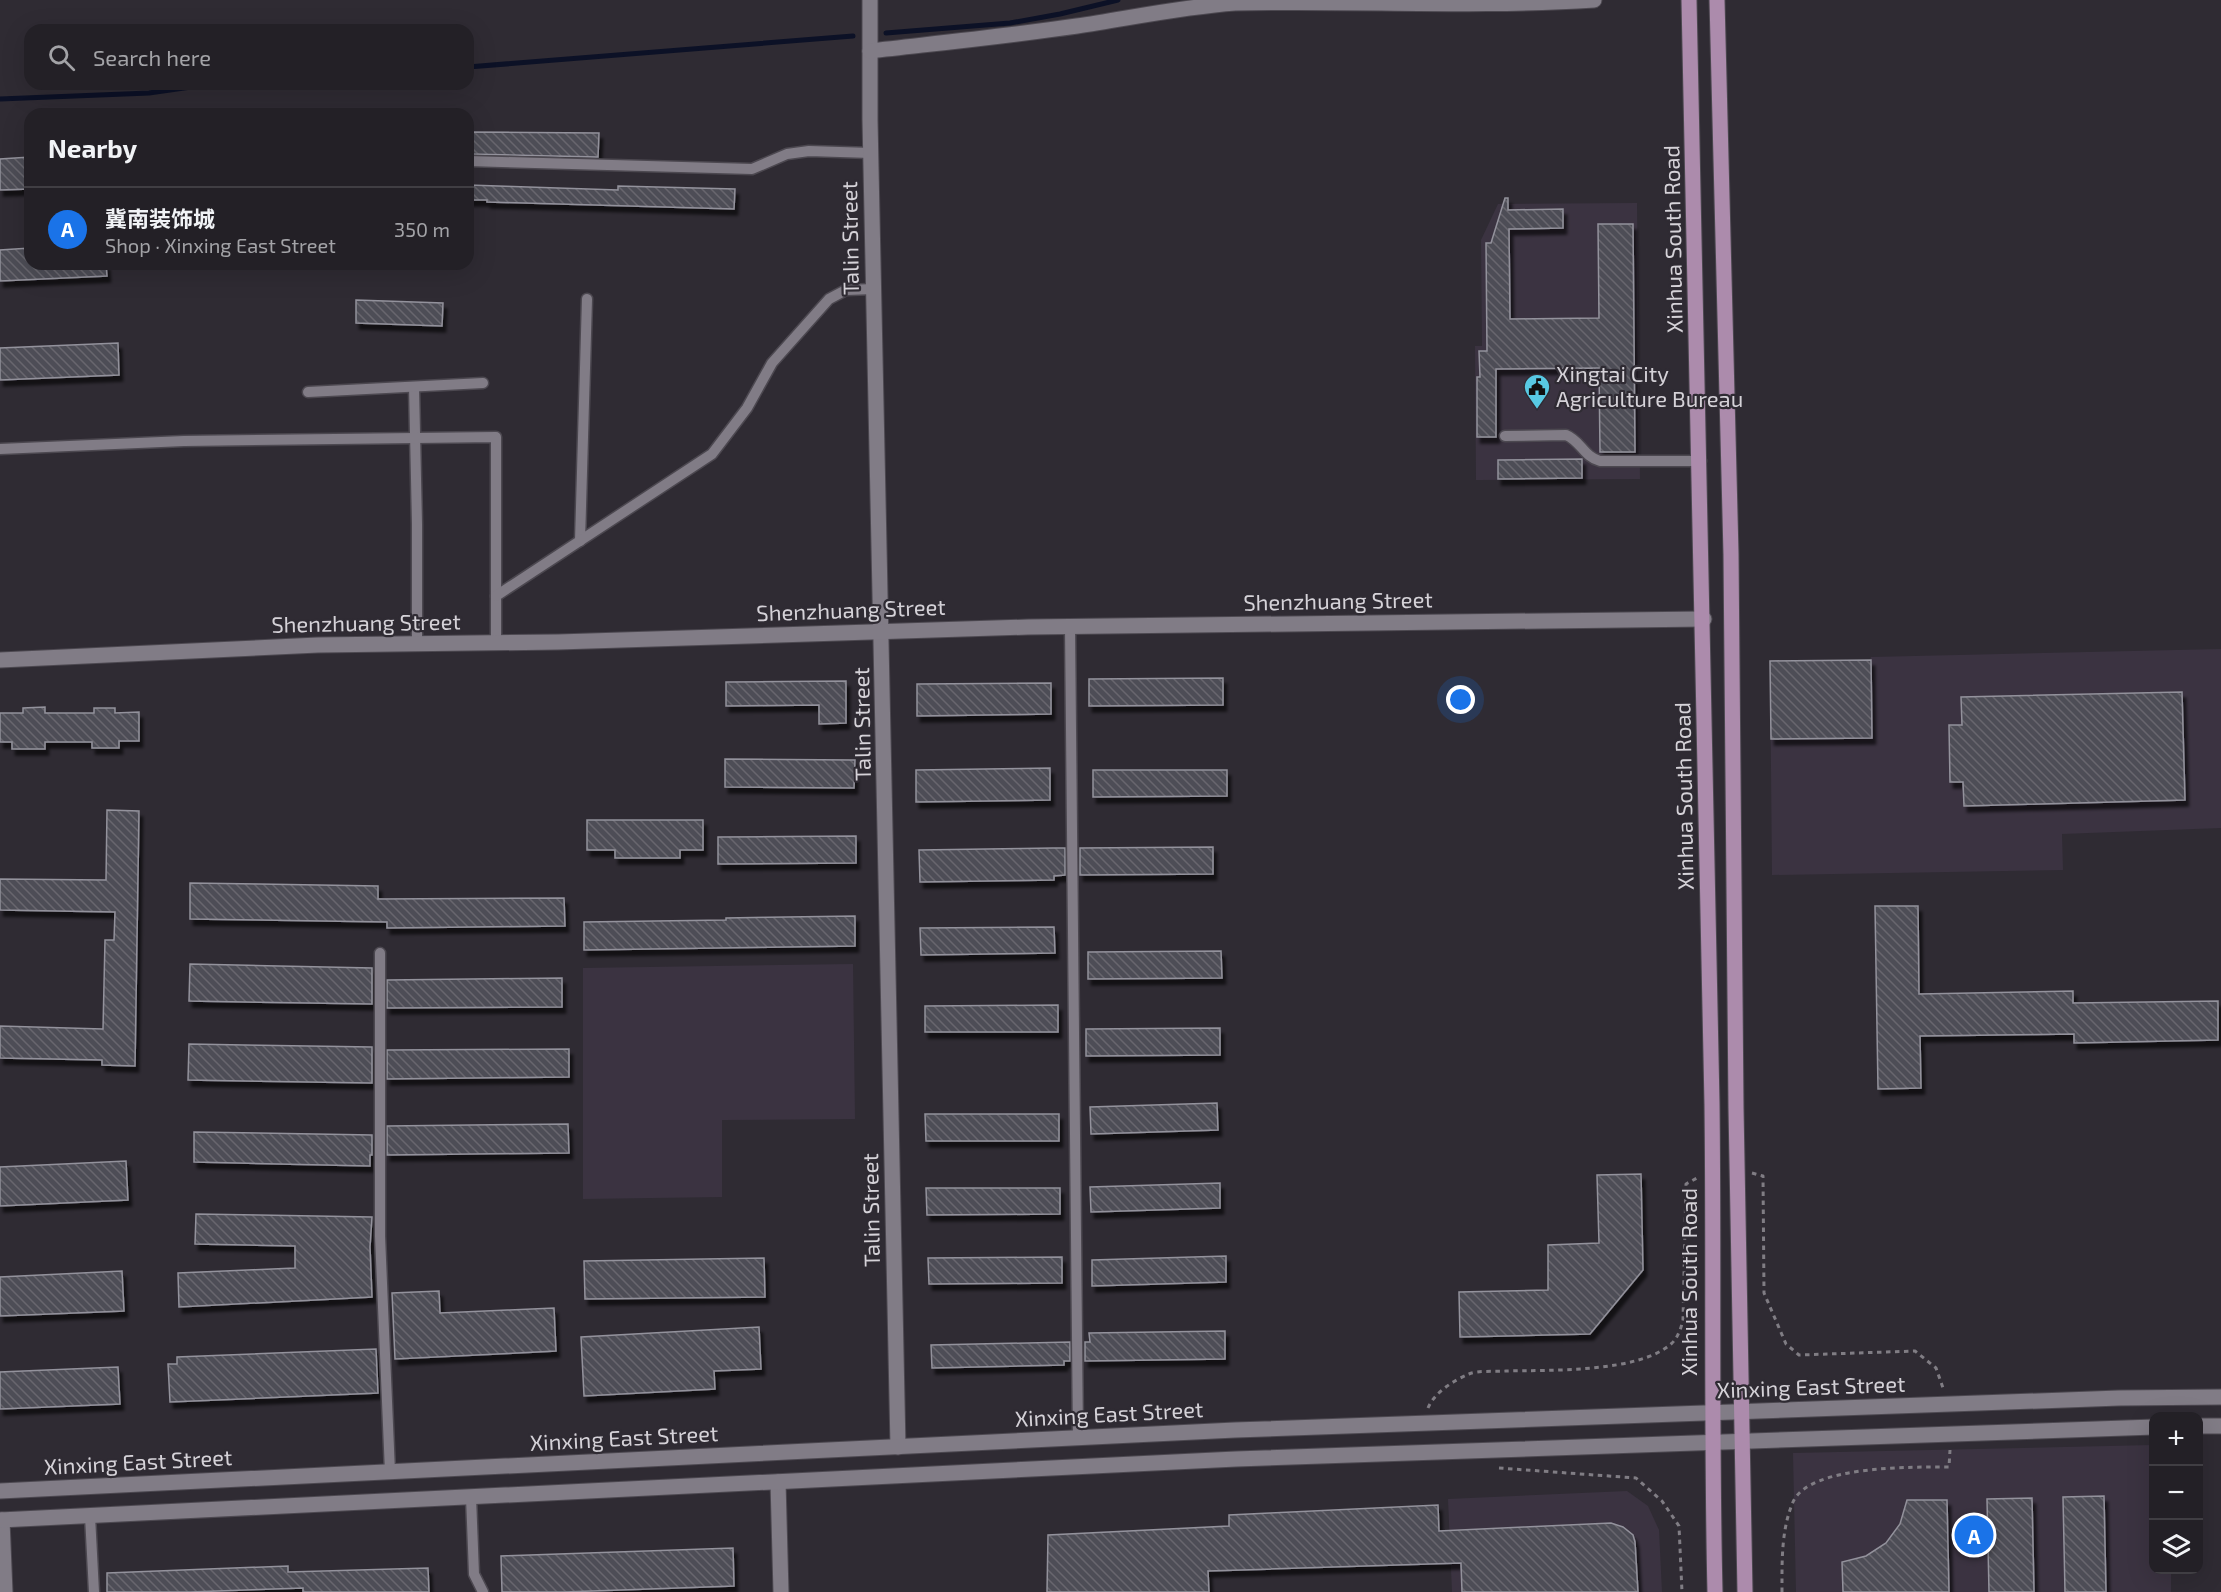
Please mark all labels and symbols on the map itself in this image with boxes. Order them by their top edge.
street label: Xinhua South Road [1657,145,1687,333]
street label: Talin Street [835,181,863,295]
place label: Xingtai City Agriculture Bureau [1556,360,1743,411]
public building icon: Xingtai City Agriculture Bureau [1522,372,1552,410]
street label: Shenzhuang Street [1243,585,1433,615]
street label: Shenzhuang Street [756,593,946,625]
street label: Shenzhuang Street [271,607,461,637]
street label: Talin Street [847,667,875,781]
your location [1446,685,1475,714]
street label: Xinhua South Road [1668,702,1698,890]
street label: Talin Street [856,1153,884,1267]
street label: Xinhua South Road [1675,1188,1701,1376]
street label: Xinxing East Street [1716,1370,1906,1402]
street label: Xinxing East Street [1014,1395,1204,1431]
street label: Xinxing East Street [529,1419,719,1455]
street label: Xinxing East Street [43,1443,233,1479]
pin: A [1954,1512,1994,1558]

